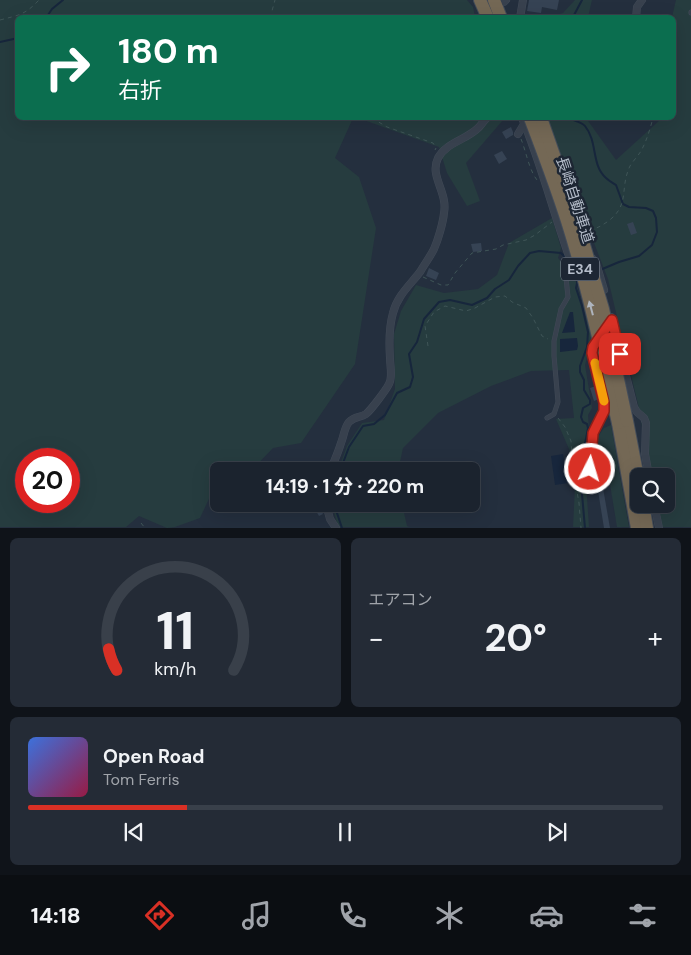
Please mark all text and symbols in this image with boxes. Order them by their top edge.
text: 180 m [118,28,219,74]
icon: right [35,35,100,100]
text: 右折 [118,76,162,105]
street label: 長崎自動車道 [552,154,598,246]
road number: E34 [561,258,599,280]
one-way arrow [586,300,594,315]
pin [599,333,641,375]
icon: arrive [606,340,634,368]
position arrow [563,442,615,494]
speed limit sign: 20 [15,448,80,513]
map controls [630,468,675,513]
button: search [630,468,675,513]
text: 14:19 · 1 分 · 220 m [266,474,424,499]
text: エアコン [369,589,433,610]
text: 11 [156,597,194,665]
text: 20° [485,613,547,663]
text: − [369,620,384,657]
text: + [648,620,663,657]
text: km/h [154,657,196,681]
text: Open Road [103,744,205,769]
text: Tom Ferris [103,769,180,790]
icon: previous [120,818,148,846]
icon: pause [331,818,359,846]
icon: next [543,818,571,846]
icon: directions [142,898,177,933]
icon: music [239,898,274,933]
icon: phone [335,898,370,933]
icon: climate [432,898,467,933]
icon: car [529,898,564,933]
icon: filters [625,898,660,933]
text: 14:18 [31,901,81,930]

